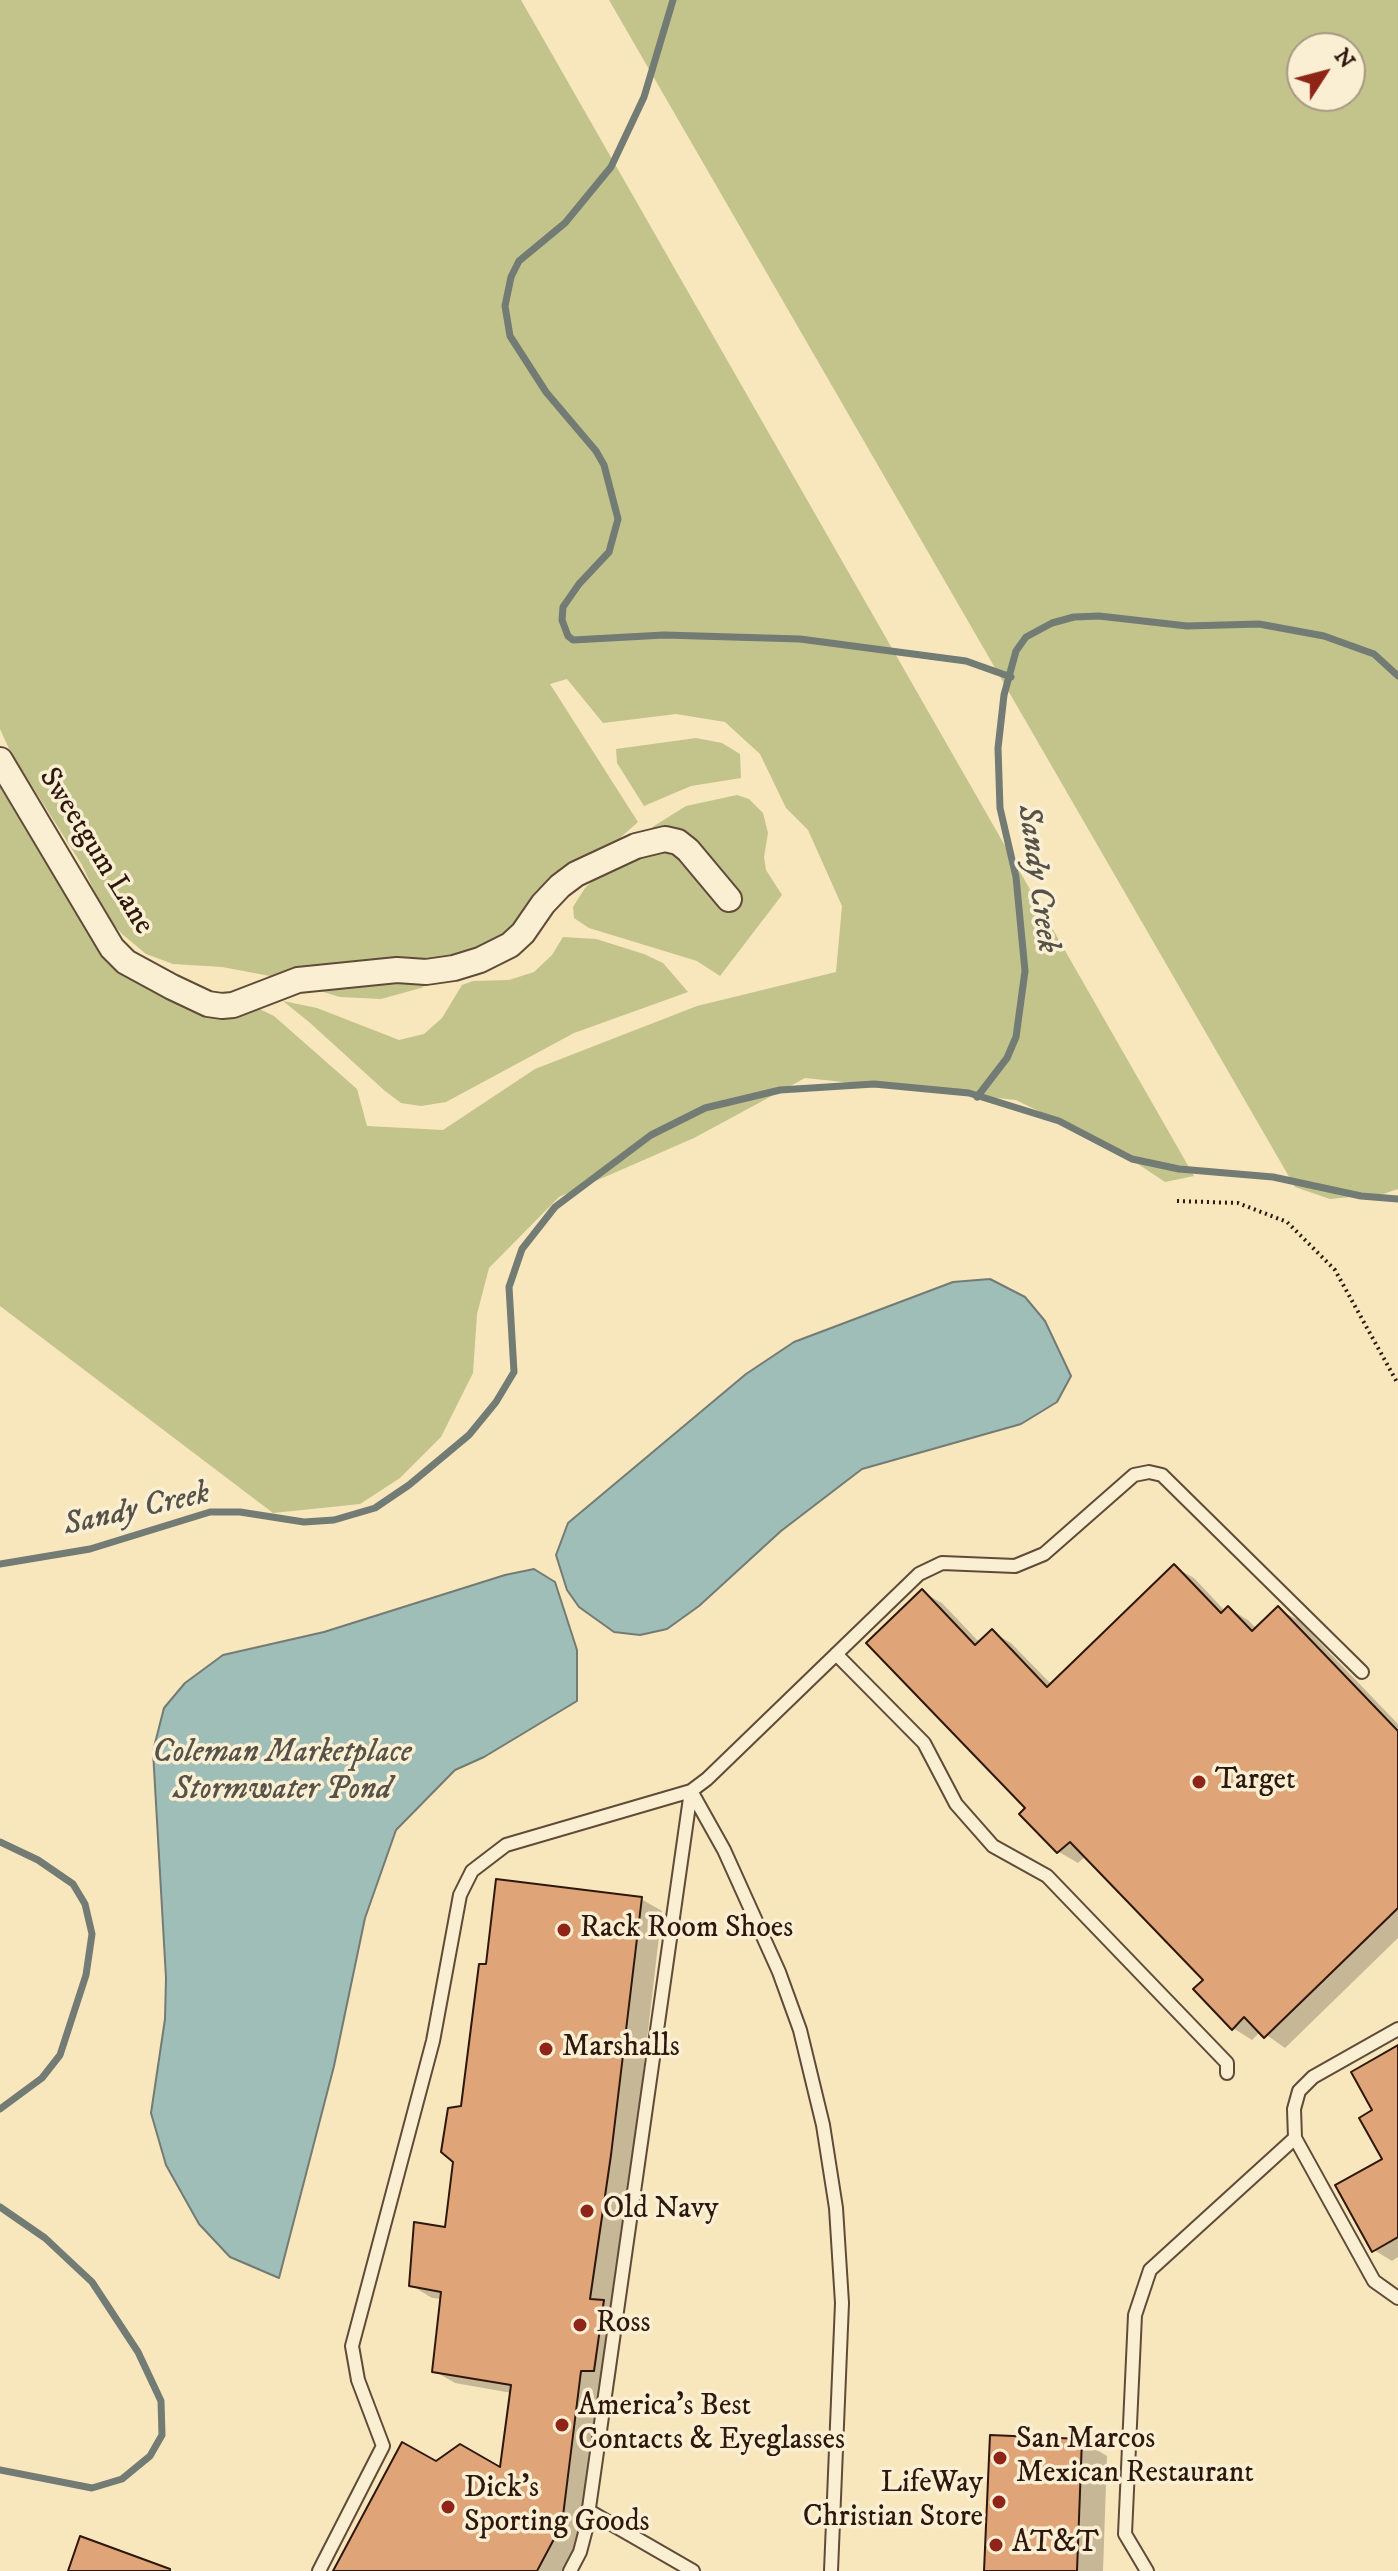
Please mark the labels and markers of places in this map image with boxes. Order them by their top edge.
place label: Target [1215,1764,1296,1800]
marker: Target [1190,1773,1208,1791]
place label: Rack Room Shoes [580,1912,793,1948]
marker: Rack Room Shoes [555,1921,573,1939]
place label: Marshalls [562,2031,680,2067]
marker: Marshalls [537,2040,555,2058]
place label: Old Navy [603,2193,718,2229]
marker: Old Navy [578,2202,596,2220]
place label: Ross [596,2307,650,2343]
marker: Ross [571,2316,589,2334]
place label: America's Best Contacts & Eyeglasses [578,2390,845,2460]
marker: America's Best Contacts & Eyeglasses [553,2416,571,2434]
place label: San Marcos Mexican Restaurant [1016,2423,1254,2494]
marker: San Marcos Mexican Restaurant [991,2449,1009,2467]
place label: LifeWay Christian Store [803,2467,983,2538]
place label: Dick's Sporting Goods [464,2472,650,2542]
marker: LifeWay Christian Store [990,2493,1008,2511]
marker: Dick's Sporting Goods [439,2498,457,2516]
place label: AT&T [1012,2527,1099,2563]
marker: AT&T [987,2536,1005,2554]

